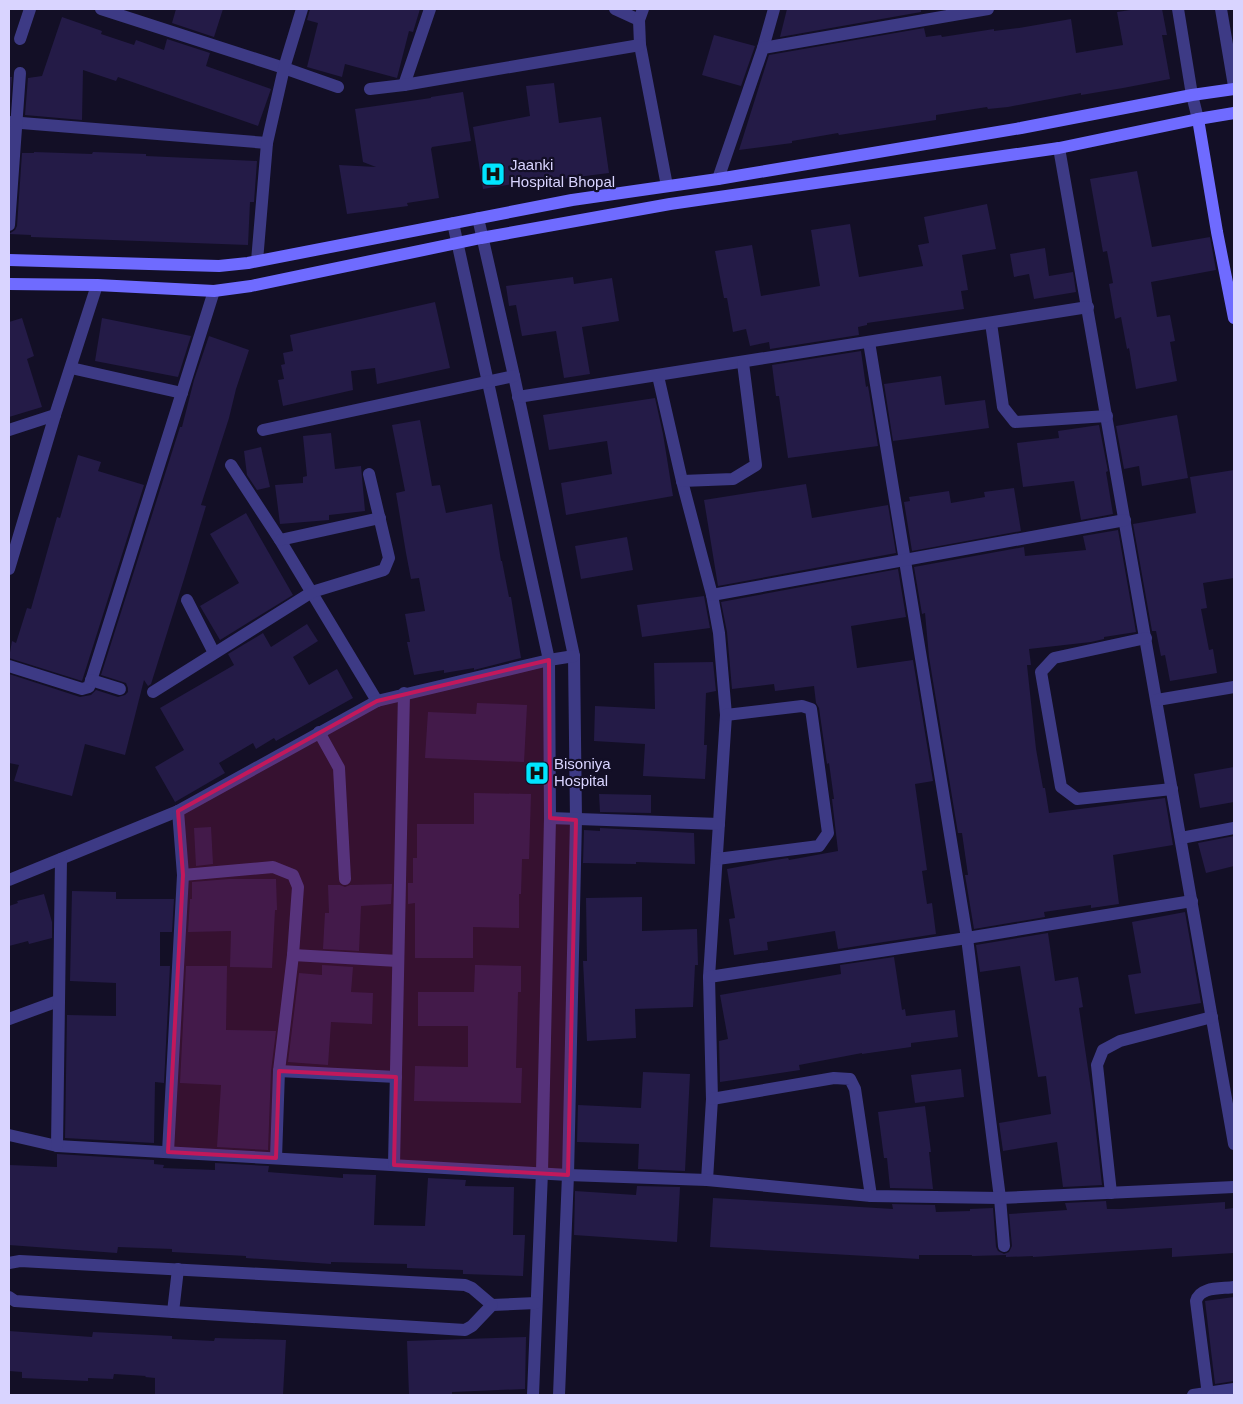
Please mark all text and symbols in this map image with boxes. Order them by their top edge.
place label: Jaanki Hospital Bhopal [510,156,615,190]
hospital icon: Jaanki Hospital Bhopal [480,161,506,187]
place label: Bisoniya Hospital [554,755,611,789]
hospital icon: Bisoniya Hospital [524,760,550,786]

